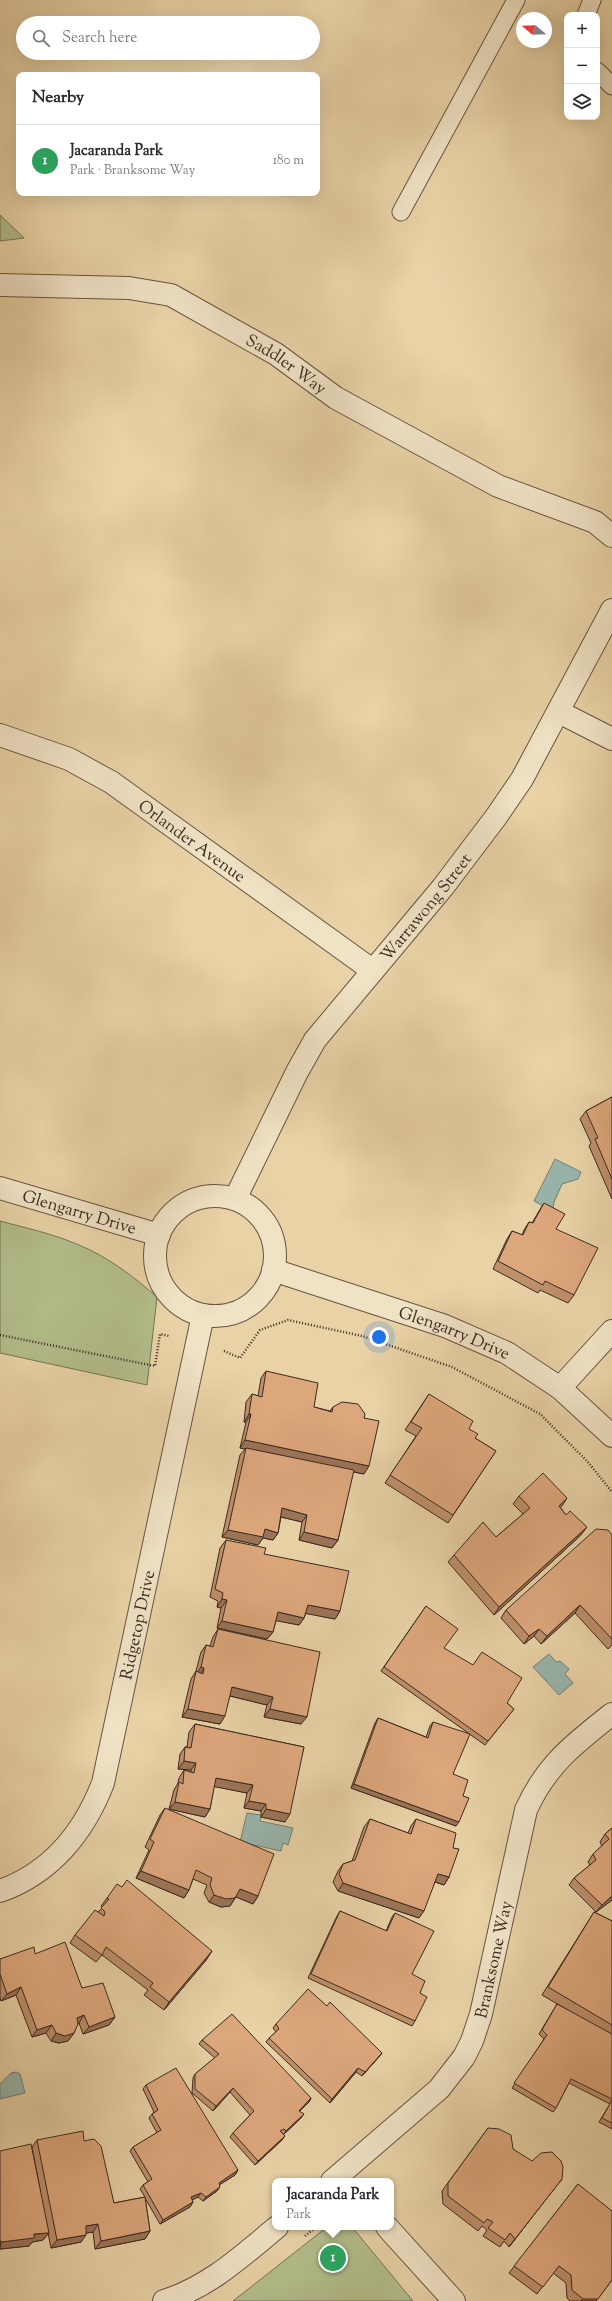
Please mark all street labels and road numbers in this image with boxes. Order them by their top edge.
street label: Saddler Way [241,329,331,401]
street label: Orlander Avenue [132,795,250,889]
street label: Warrawong Street [376,849,478,967]
street label: Glengarry Drive [19,1185,139,1242]
street label: Glengarry Drive [395,1302,513,1367]
street label: Ridgetop Drive [115,1568,162,1682]
street label: Branksome Way [470,1898,520,2021]

